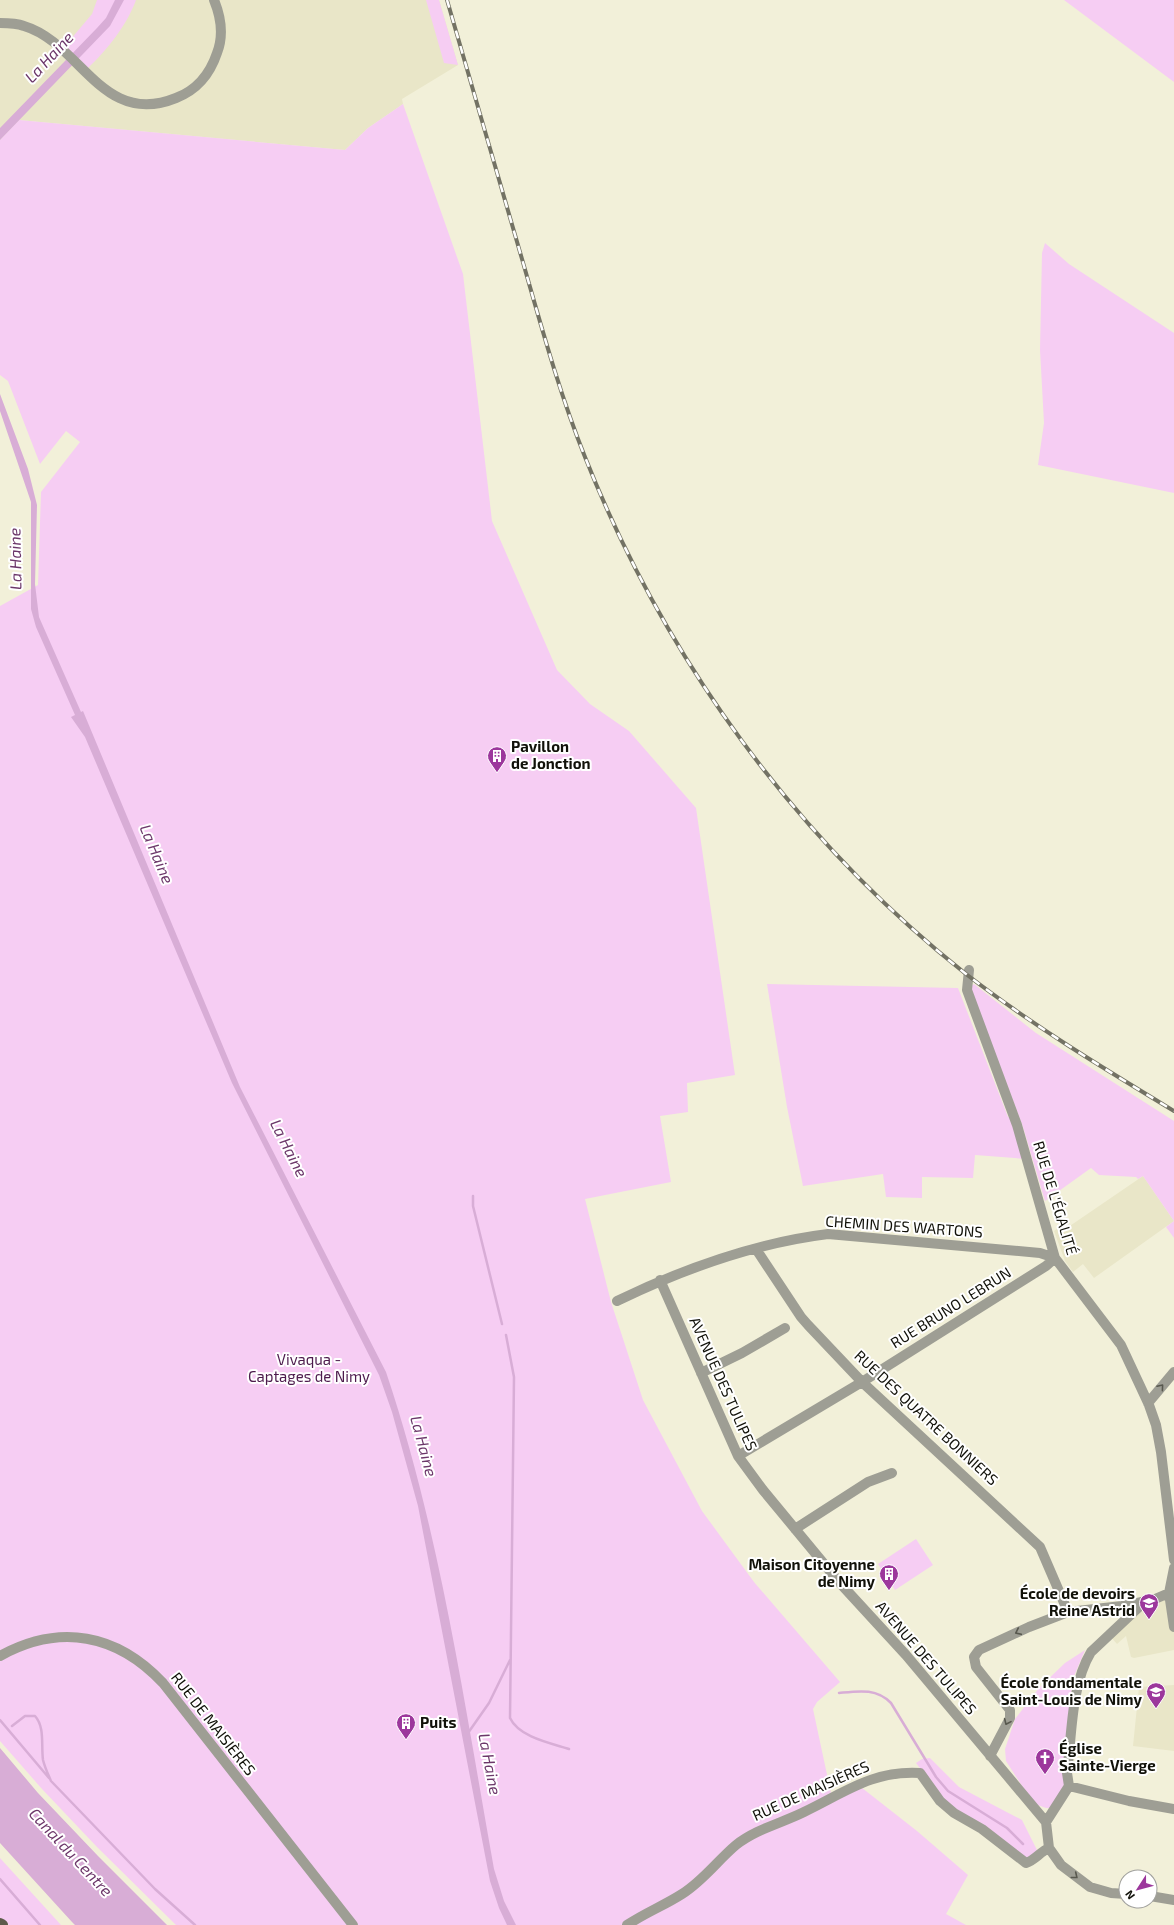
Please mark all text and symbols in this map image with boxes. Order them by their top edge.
water label: La Haine [20,27,77,86]
water label: La Haine [4,527,25,590]
place label: Pavillon de Jonction [511,737,591,772]
building icon: Pavillon de Jonction [486,745,508,773]
water label: La Haine [137,821,179,887]
water label: La Haine [267,1116,312,1180]
street label: RUE DE L'ÉGALITÉ [1030,1139,1082,1257]
street label: CHEMIN DES WARTONS [825,1212,983,1240]
street label: RUE BRUNO LEBRUN [887,1263,1014,1352]
street label: AVENUE DES TULIPES [686,1314,762,1453]
street label: RUE DES QUATRE BONNIERS [850,1346,1002,1489]
park label: Vivaqua - Captages de Nimy [248,1350,370,1385]
one-way arrow [1156,1385,1163,1392]
water label: La Haine [407,1413,442,1479]
place label: Maison Citoyenne de Nimy [748,1555,875,1591]
building icon: Maison Citoyenne de Nimy [878,1563,900,1591]
place label: École de devoirs Reine Astrid [1020,1583,1135,1619]
school or university icon: École de devoirs Reine Astrid [1138,1592,1160,1620]
street label: AVENUE DES TULIPES [873,1597,981,1718]
one-way arrow [1015,1627,1023,1635]
street label: RUE DE MAISIÈRES [168,1668,260,1779]
place label: École fondamentale Saint-Louis de Nimy [1000,1672,1143,1709]
school or university icon: École fondamentale Saint-Louis de Nimy [1145,1681,1167,1709]
building icon: Puits [395,1712,417,1740]
place label: Puits [420,1713,456,1731]
one-way arrow [1004,1718,1012,1725]
water label: La Haine [475,1731,506,1797]
place label: Église Sainte-Vierge [1059,1738,1156,1774]
church icon: Église Sainte-Vierge [1034,1747,1056,1775]
street label: RUE DE MAISIÈRES [749,1756,872,1824]
water label: Canal du Centre [26,1804,117,1900]
north arrow [1118,1869,1158,1909]
one-way arrow [1071,1872,1078,1879]
text: N [1122,1888,1137,1902]

